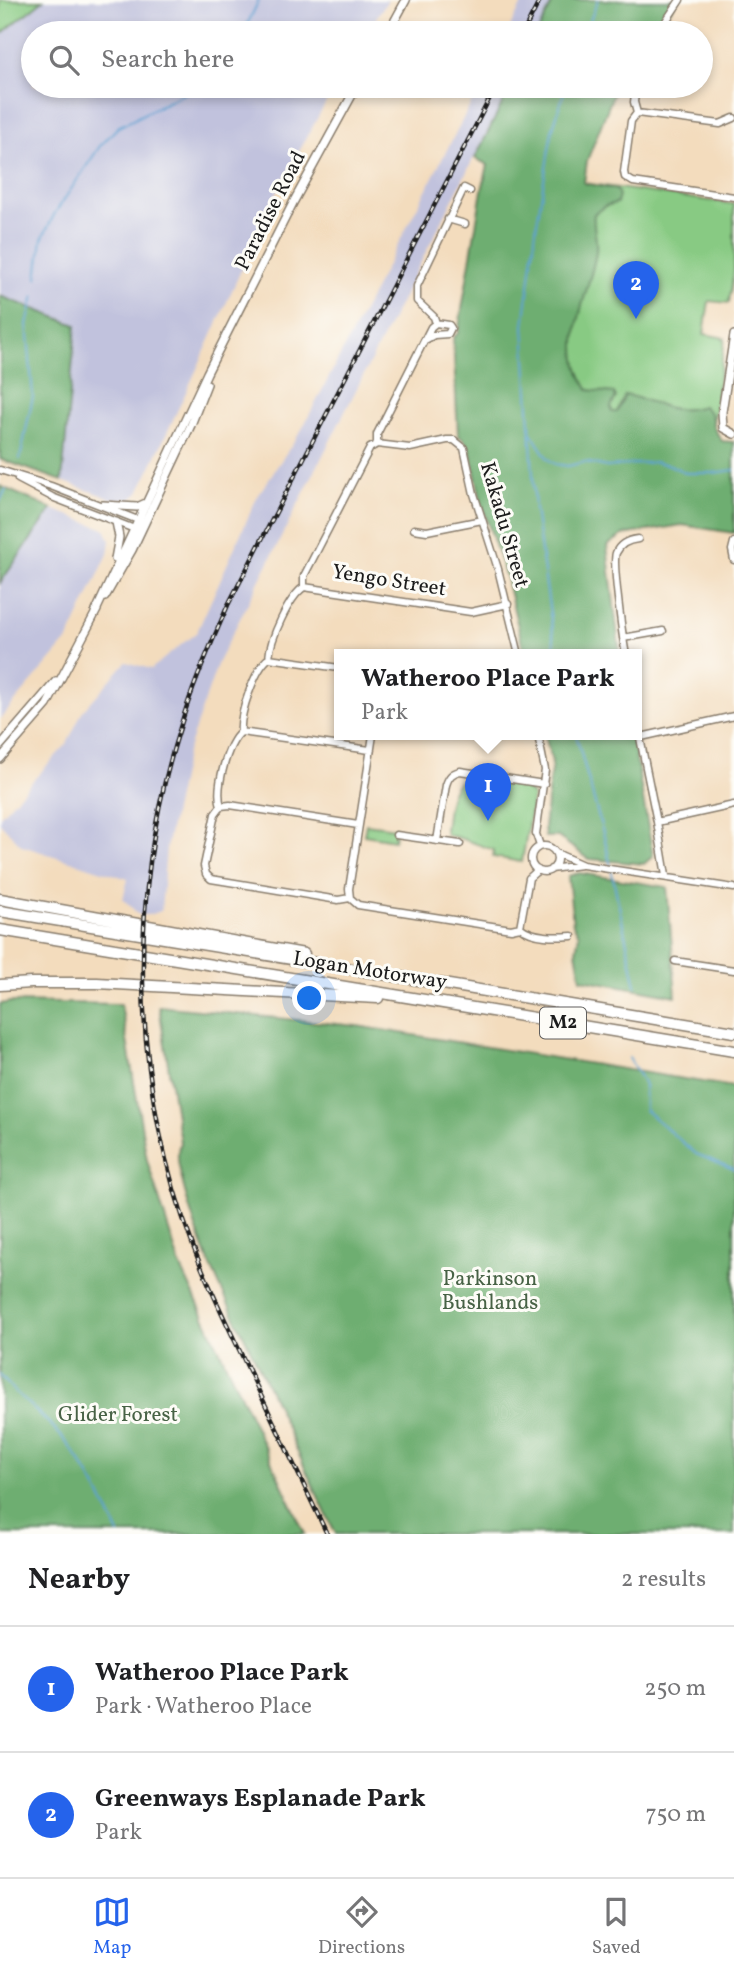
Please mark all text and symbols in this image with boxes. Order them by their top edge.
search box [21,21,713,98]
icon: search [45,41,83,79]
text: Search here [101,42,234,78]
street label: Paradise Road [228,146,314,276]
pin: 2 [613,261,659,319]
street label: Kakadu Street [472,459,536,591]
street label: Yengo Street [330,558,448,604]
popup [334,649,642,740]
text: Watheroo Place Park [361,661,615,697]
text: Park [361,697,408,729]
pin: 1 [465,763,511,821]
street label: Logan Motorway [291,944,450,998]
your location [292,981,326,1015]
road number: M2 [540,1007,586,1038]
park label: Parkinson Bushlands [442,1265,538,1318]
park label: Glider Forest [58,1401,178,1430]
text: Nearby [28,1559,130,1601]
text: 2 results [621,1564,706,1596]
text: Watheroo Place Park [95,1655,349,1691]
text: 1 [46,1673,56,1705]
text: 250 m [644,1673,706,1705]
text: Park · Watheroo Place [95,1691,312,1723]
text: Greenways Esplanade Park [95,1781,426,1817]
text: 2 [45,1799,57,1831]
text: 750 m [645,1799,706,1831]
text: Park [95,1817,142,1849]
tab: Map [93,1893,131,1961]
tab: Directions [318,1893,405,1961]
tab: Saved [592,1893,641,1961]

